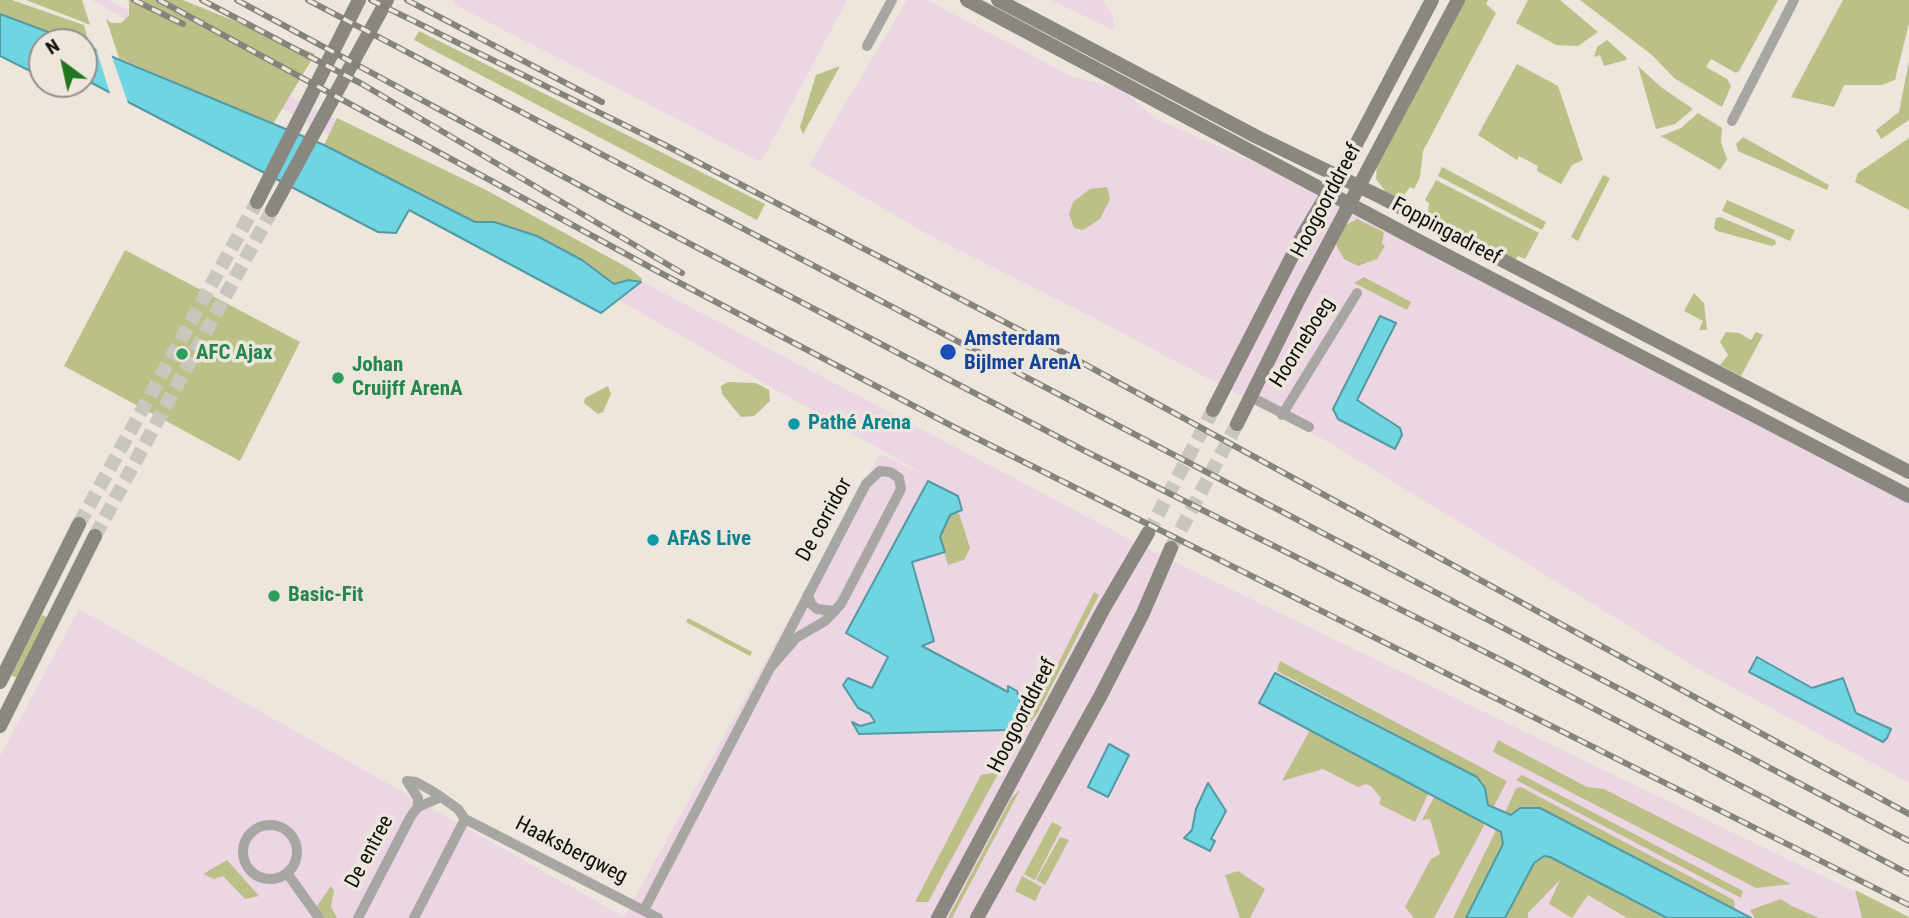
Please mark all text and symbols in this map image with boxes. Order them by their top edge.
north arrow [28,28,98,98]
text: N [41,34,64,59]
street label: Hoogoorddreef [1287,140,1367,262]
street label: Foppingadreef [1387,193,1505,271]
street label: Hoorneboeg [1265,293,1341,393]
place label: Amsterdam Bijlmer ArenA [964,327,1081,377]
place label: AFC Ajax [196,341,272,367]
marker: Amsterdam Bijlmer ArenA [938,342,958,362]
marker: AFC Ajax [174,346,190,362]
place label: Johan Cruijff ArenA [352,353,463,403]
marker: Johan Cruijff ArenA [330,370,346,386]
place label: Pathé Arena [808,411,911,437]
marker: Pathé Arena [786,416,802,432]
street label: De corridor [792,474,858,566]
place label: AFAS Live [667,527,751,553]
marker: AFAS Live [645,532,661,548]
place label: Basic-Fit [288,583,363,609]
marker: Basic-Fit [266,588,282,604]
street label: Hoogoorddreef [983,655,1063,777]
street label: De entree [340,811,400,893]
street label: Haaksbergweg [511,812,631,890]

